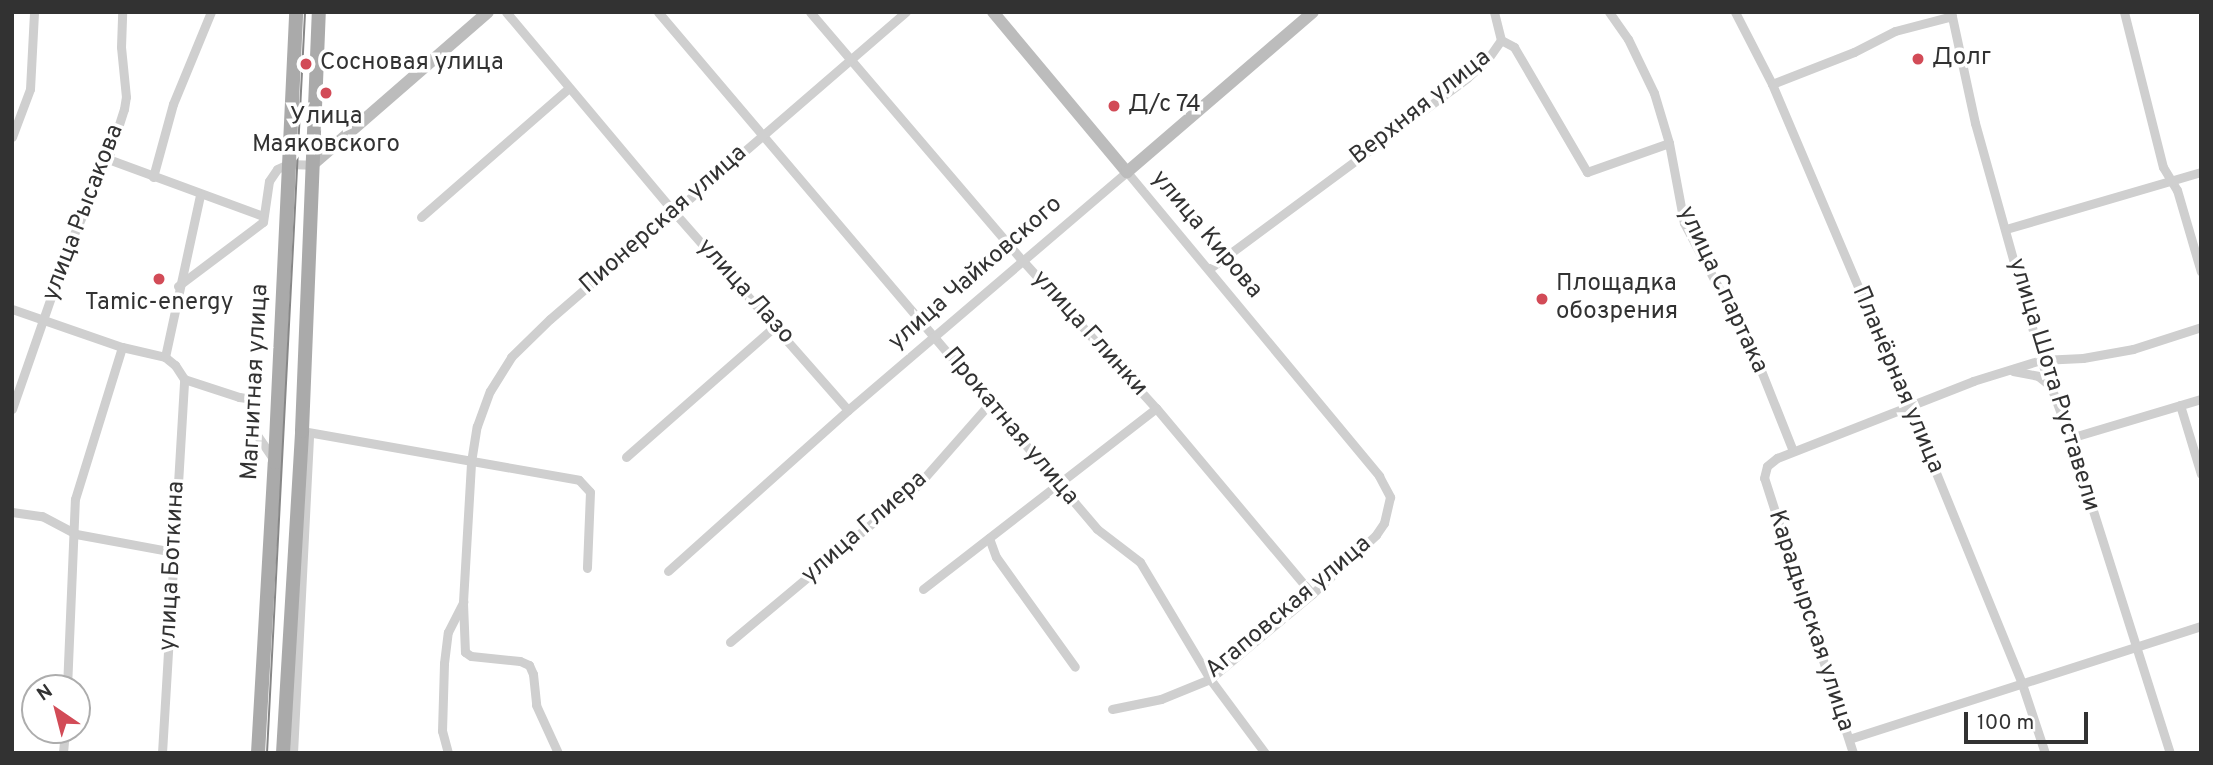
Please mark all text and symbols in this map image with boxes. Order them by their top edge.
street label: Верхняя улица [1345,44,1497,172]
place label: Долг [1932,45,1991,73]
place label: Сосновая улица [320,50,504,78]
marker: Долг [1910,51,1926,67]
marker: Сосновая улица [298,56,314,72]
marker: Улица Маяковского [318,85,334,101]
place label: Д/с 74 [1128,92,1202,120]
marker: Д/с 74 [1106,98,1122,114]
place label: Улица Маяковского [252,104,400,160]
street label: улица Рысакова [37,121,131,305]
street label: Пионерская улица [575,140,753,300]
street label: улица Кирова [1144,165,1268,305]
street label: улица Чайковского [883,191,1069,357]
street label: улица Спартака [1671,202,1773,378]
street label: улица Лазо [690,233,800,351]
street label: улица Шота Руставели [2001,255,2105,515]
street label: улица Глинки [1025,265,1153,403]
marker: Tamic-energy [151,271,167,287]
place label: Площадка обозрения [1556,271,1678,327]
street label: Планёрная улица [1845,282,1949,478]
street label: Магнитная улица [236,283,276,481]
place label: Tamic-energy [85,290,233,318]
marker: Площадка обозрения [1534,291,1550,307]
street label: Прокатная улица [936,343,1084,511]
street label: улица Глиера [796,466,934,590]
street label: улица Боткина [154,480,192,652]
street label: Карадырская улица [1761,507,1859,735]
street label: Агаповская улица [1200,530,1378,686]
north arrow [21,674,91,744]
text: N [33,680,58,707]
scale bar [1968,698,2092,742]
text: 100 m [1977,710,2034,737]

